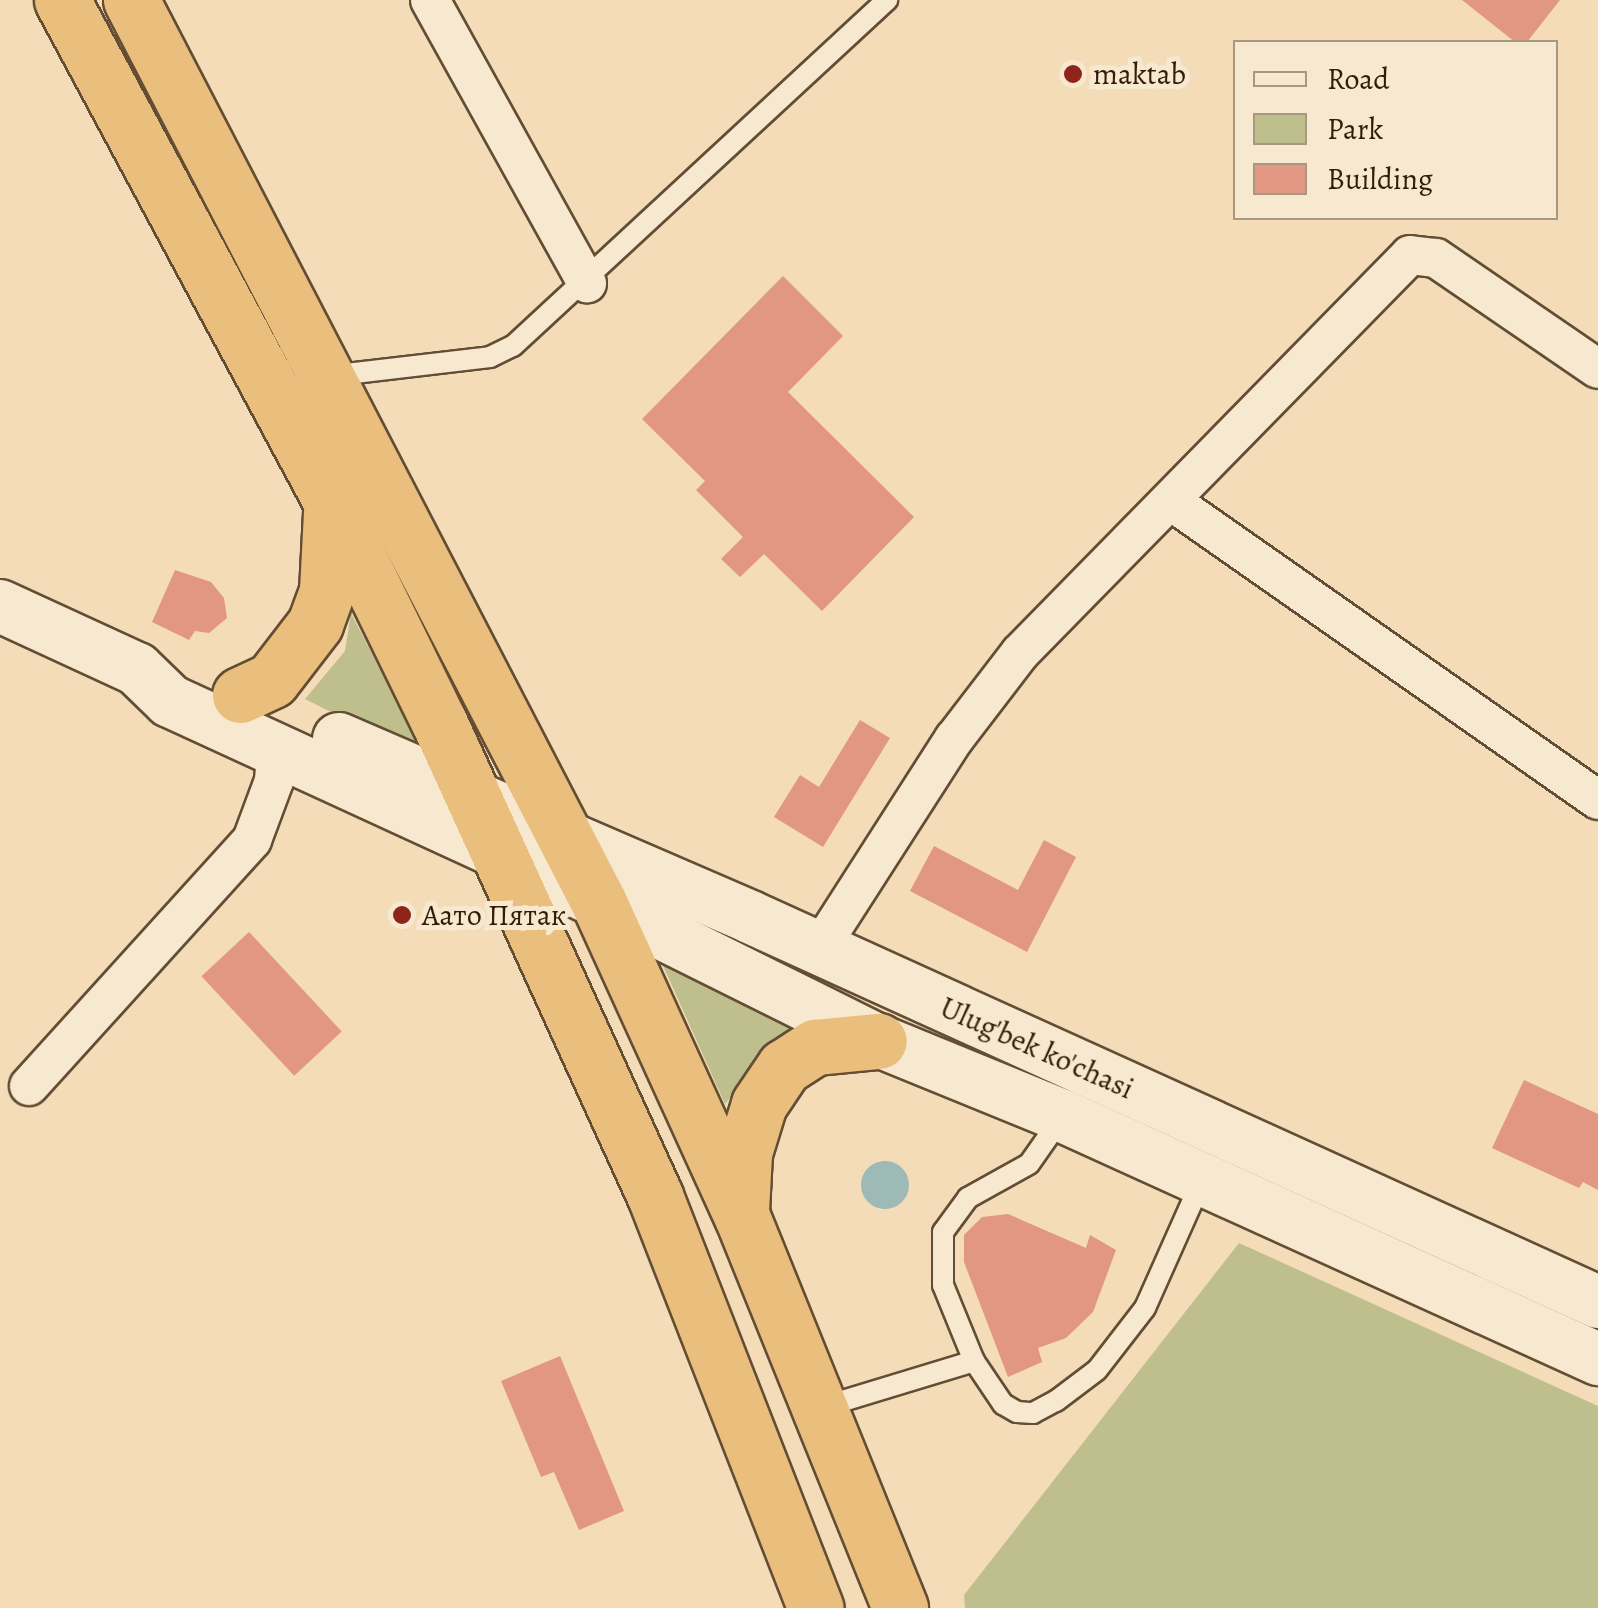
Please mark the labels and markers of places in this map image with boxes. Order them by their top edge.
place label: maktab [1093,56,1186,92]
marker: maktab [1062,63,1084,85]
place label: Аато Пятак [422,897,566,933]
marker: Аато Пятак [391,904,413,926]

